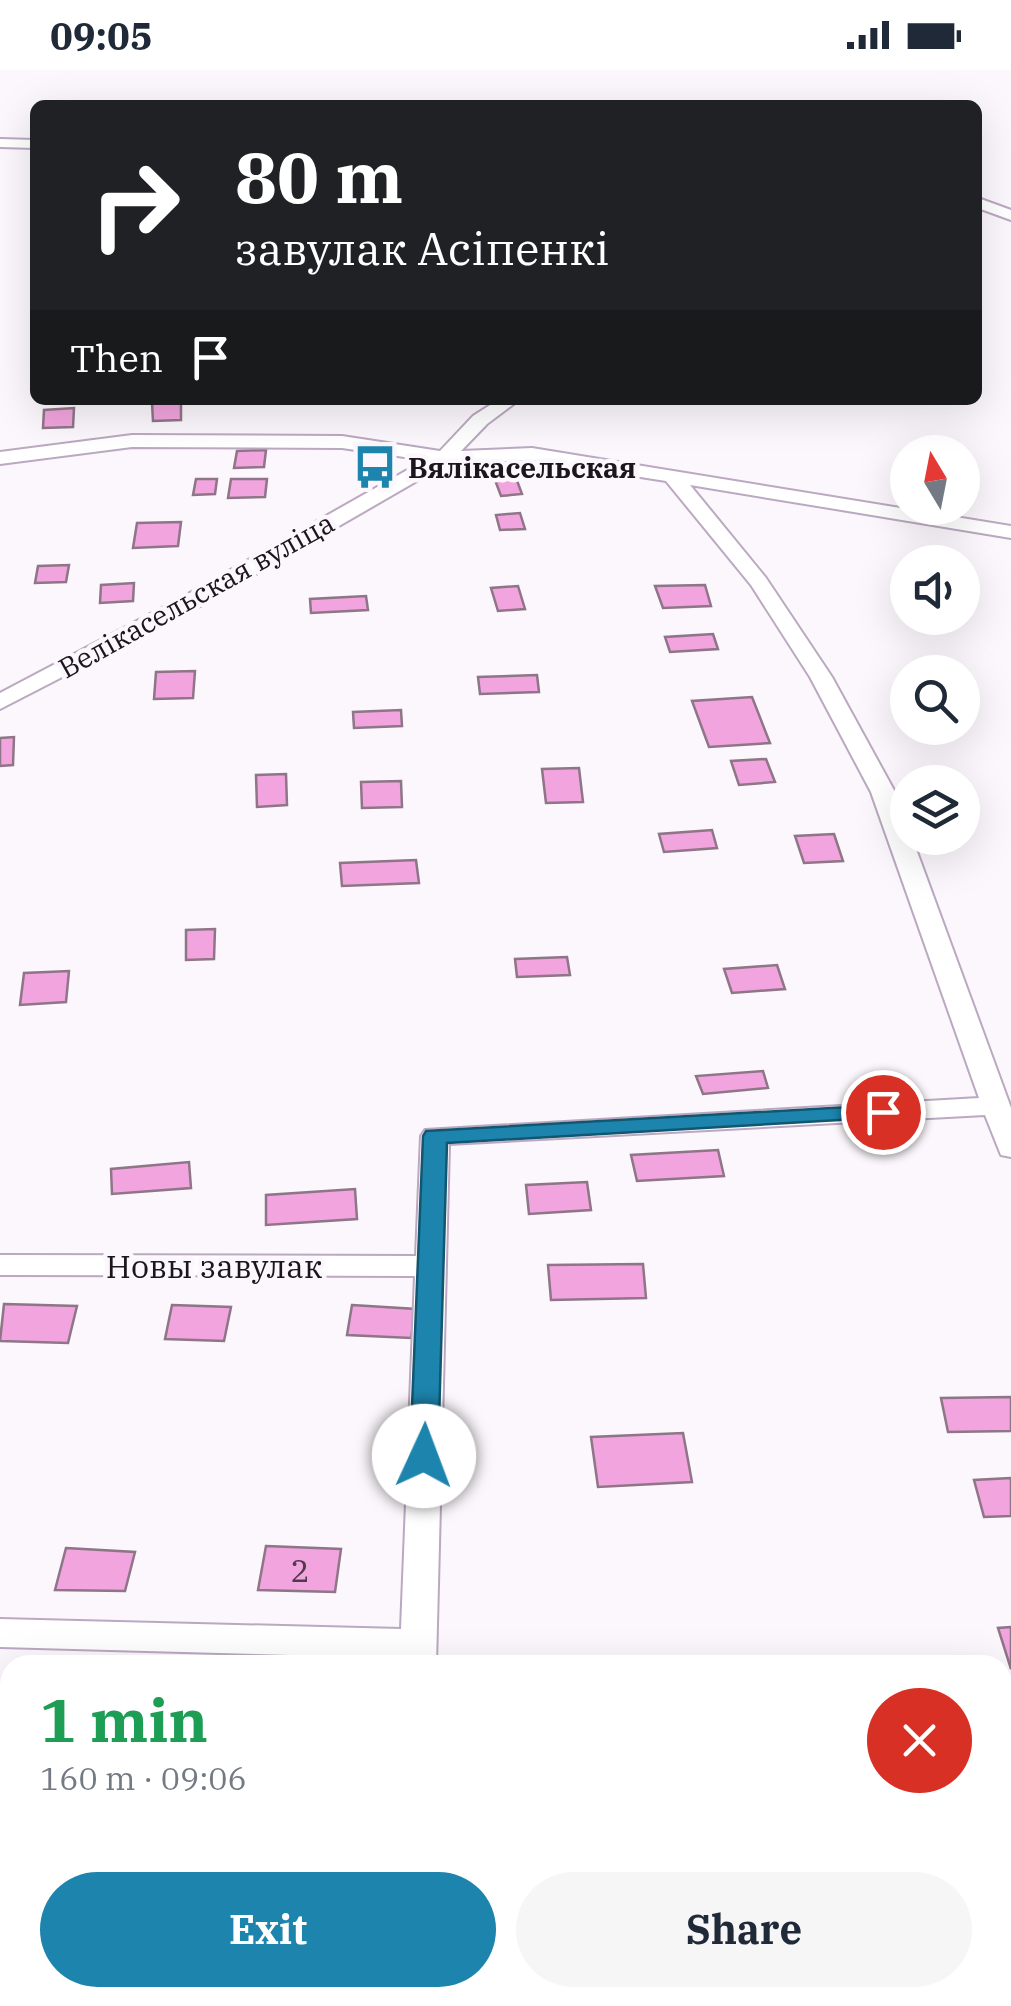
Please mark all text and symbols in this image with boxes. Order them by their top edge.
text: 09:05 [50,11,153,60]
text: 80 m [235,131,403,222]
icon: right [70,140,200,270]
text: завулак Асіпенкі [235,219,609,277]
icon: arrive [183,330,238,385]
text: Then [70,333,163,382]
north arrow [890,435,980,525]
map controls [890,435,980,855]
bus stop icon: Вялікасельская [351,443,399,491]
place label: Вялікасельская [408,449,636,486]
street label: Велікасельская вуліца [52,504,340,686]
button: sound [890,545,980,635]
button: search [890,655,980,745]
button: layers [890,765,980,855]
pin [841,1070,926,1155]
icon: arrive [856,1085,911,1140]
street label: Новы завулак [106,1245,323,1287]
position arrow [372,1404,476,1508]
house number: 2 [290,1549,310,1591]
text: 1 min [40,1680,208,1759]
button: close [867,1688,972,1793]
text: 160 m · 09:06 [40,1757,247,1799]
button: Exit [40,1872,496,1987]
button: Share [516,1872,972,1987]

